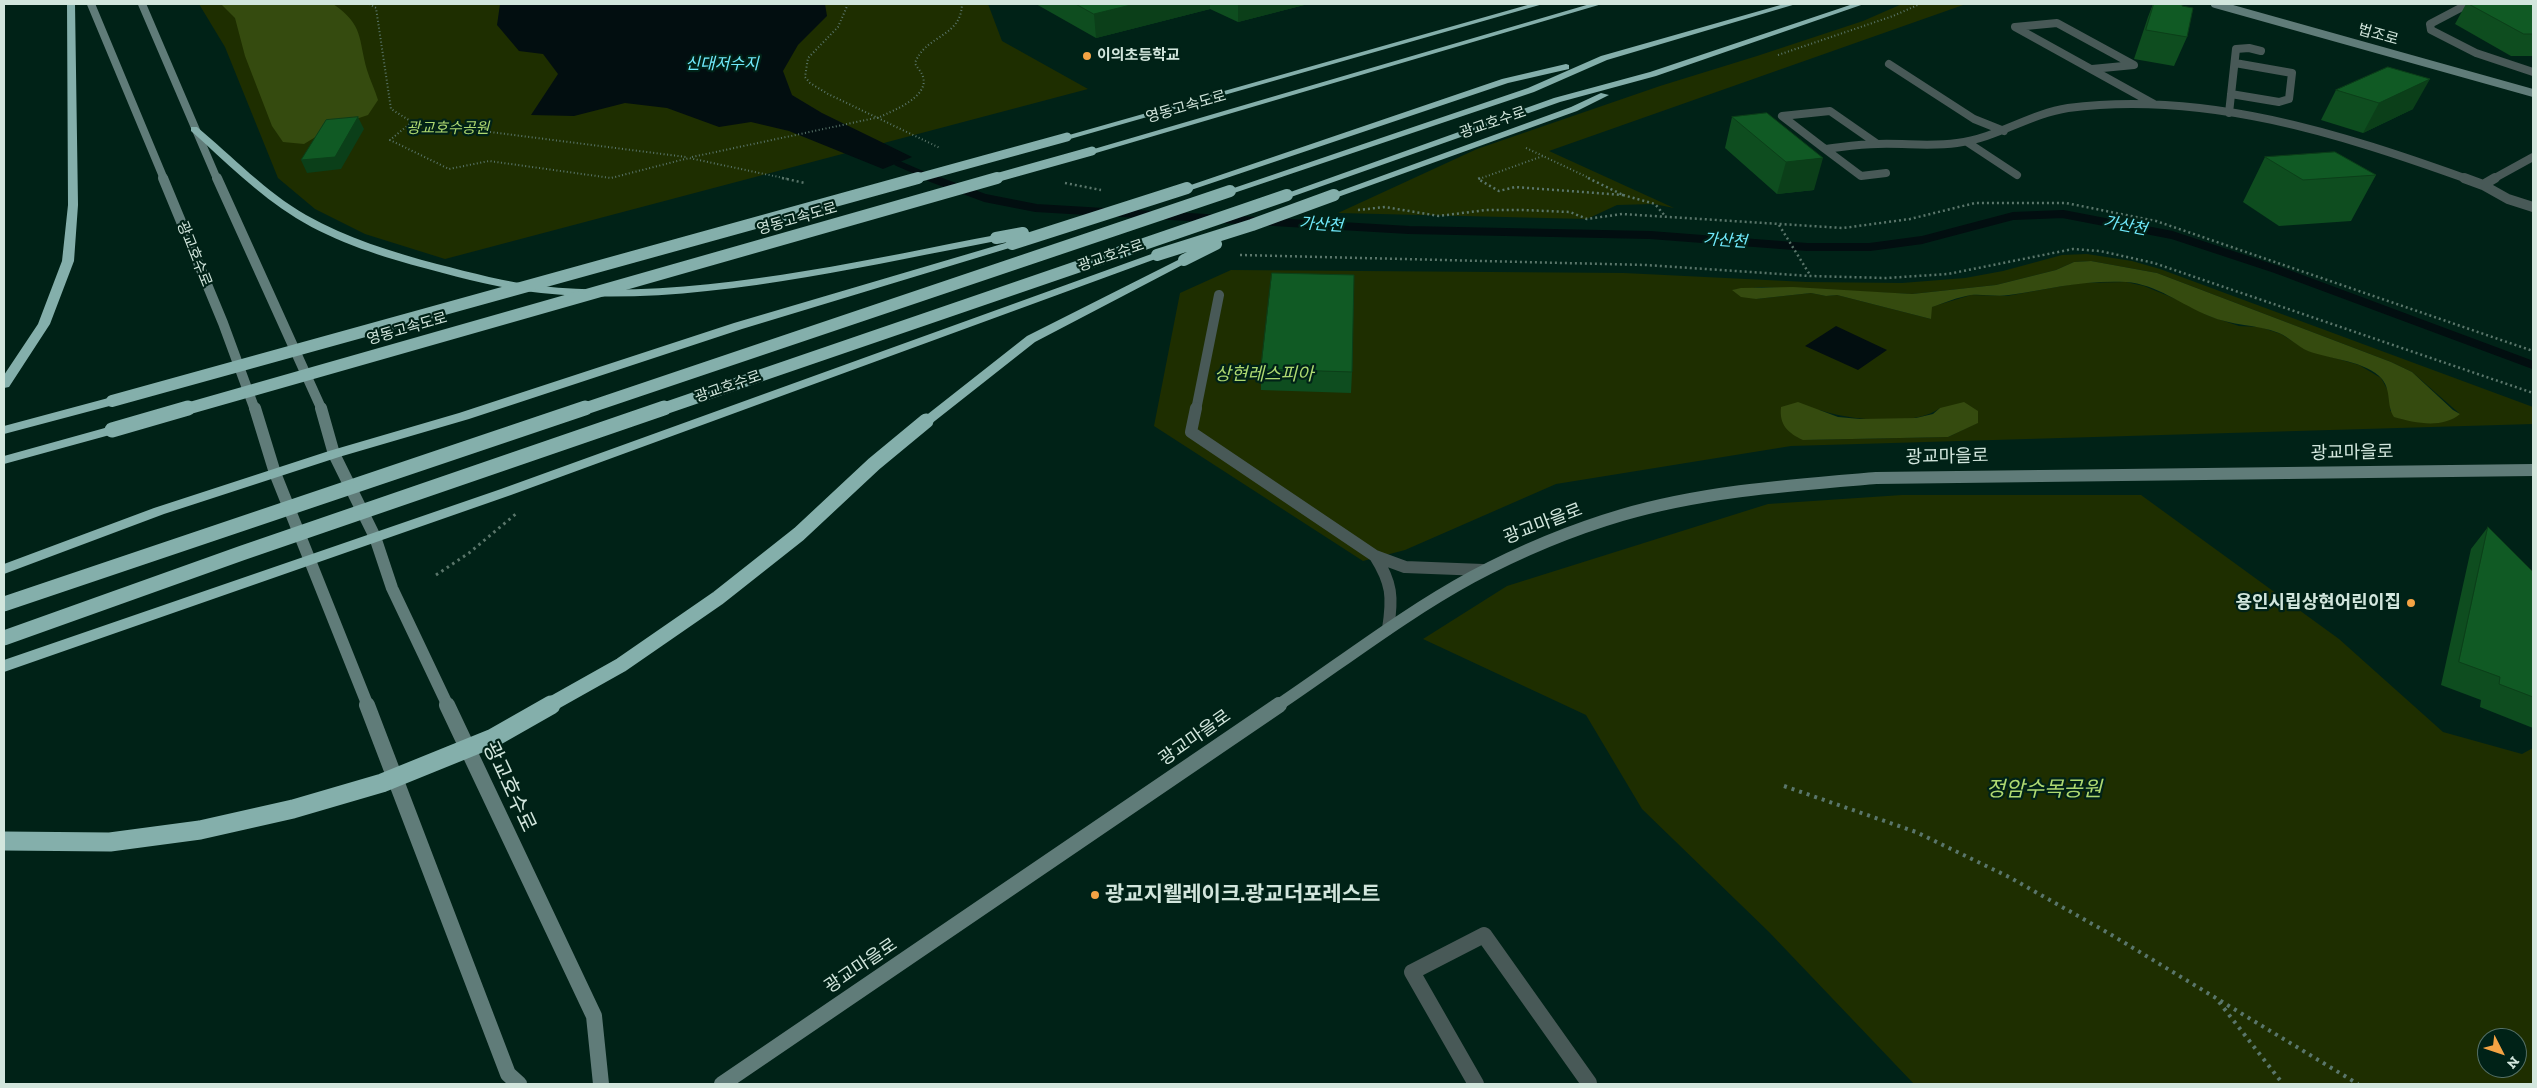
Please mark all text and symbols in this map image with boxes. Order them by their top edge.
street label: 법조로 [2356,21,2400,49]
place label: 이의초등학교 [1097,47,1180,65]
marker: 이의초등학교 [1081,50,1093,62]
water label: 신대저수지 [685,54,759,74]
street label: 영동고속도로 [1144,87,1228,127]
street label: 광교호수로 [1457,103,1529,143]
park label: 광교호수공원 [407,120,489,138]
street label: 영동고속도로 [755,199,839,239]
water label: 가산천 [2101,212,2149,240]
water label: 가산천 [1298,214,1344,236]
street label: 광교호수로 [173,219,215,289]
water label: 가산천 [1702,230,1748,252]
street label: 광교호수로 [1075,236,1147,276]
street label: 영동고속도로 [365,309,449,349]
park label: 상현레스피아 [1214,364,1314,386]
street label: 광교호수로 [692,367,764,407]
street label: 광교마을로 [2310,441,2394,465]
street label: 광교마을로 [1905,445,1989,469]
street label: 광교마을로 [1500,499,1586,549]
place label: 용인시립상현어린이집 [2235,592,2401,614]
marker: 용인시립상현어린이집 [2405,597,2417,609]
street label: 광교마을로 [1155,705,1235,771]
street label: 광교호수로 [477,738,541,836]
park label: 정암수목공원 [1986,777,2102,803]
place label: 광교지웰레이크.광교더포레스트 [1105,882,1380,908]
marker: 광교지웰레이크.광교더포레스트 [1089,889,1101,901]
street label: 광교마을로 [821,934,901,998]
north arrow [2477,1028,2527,1078]
text: N [2503,1053,2523,1072]

